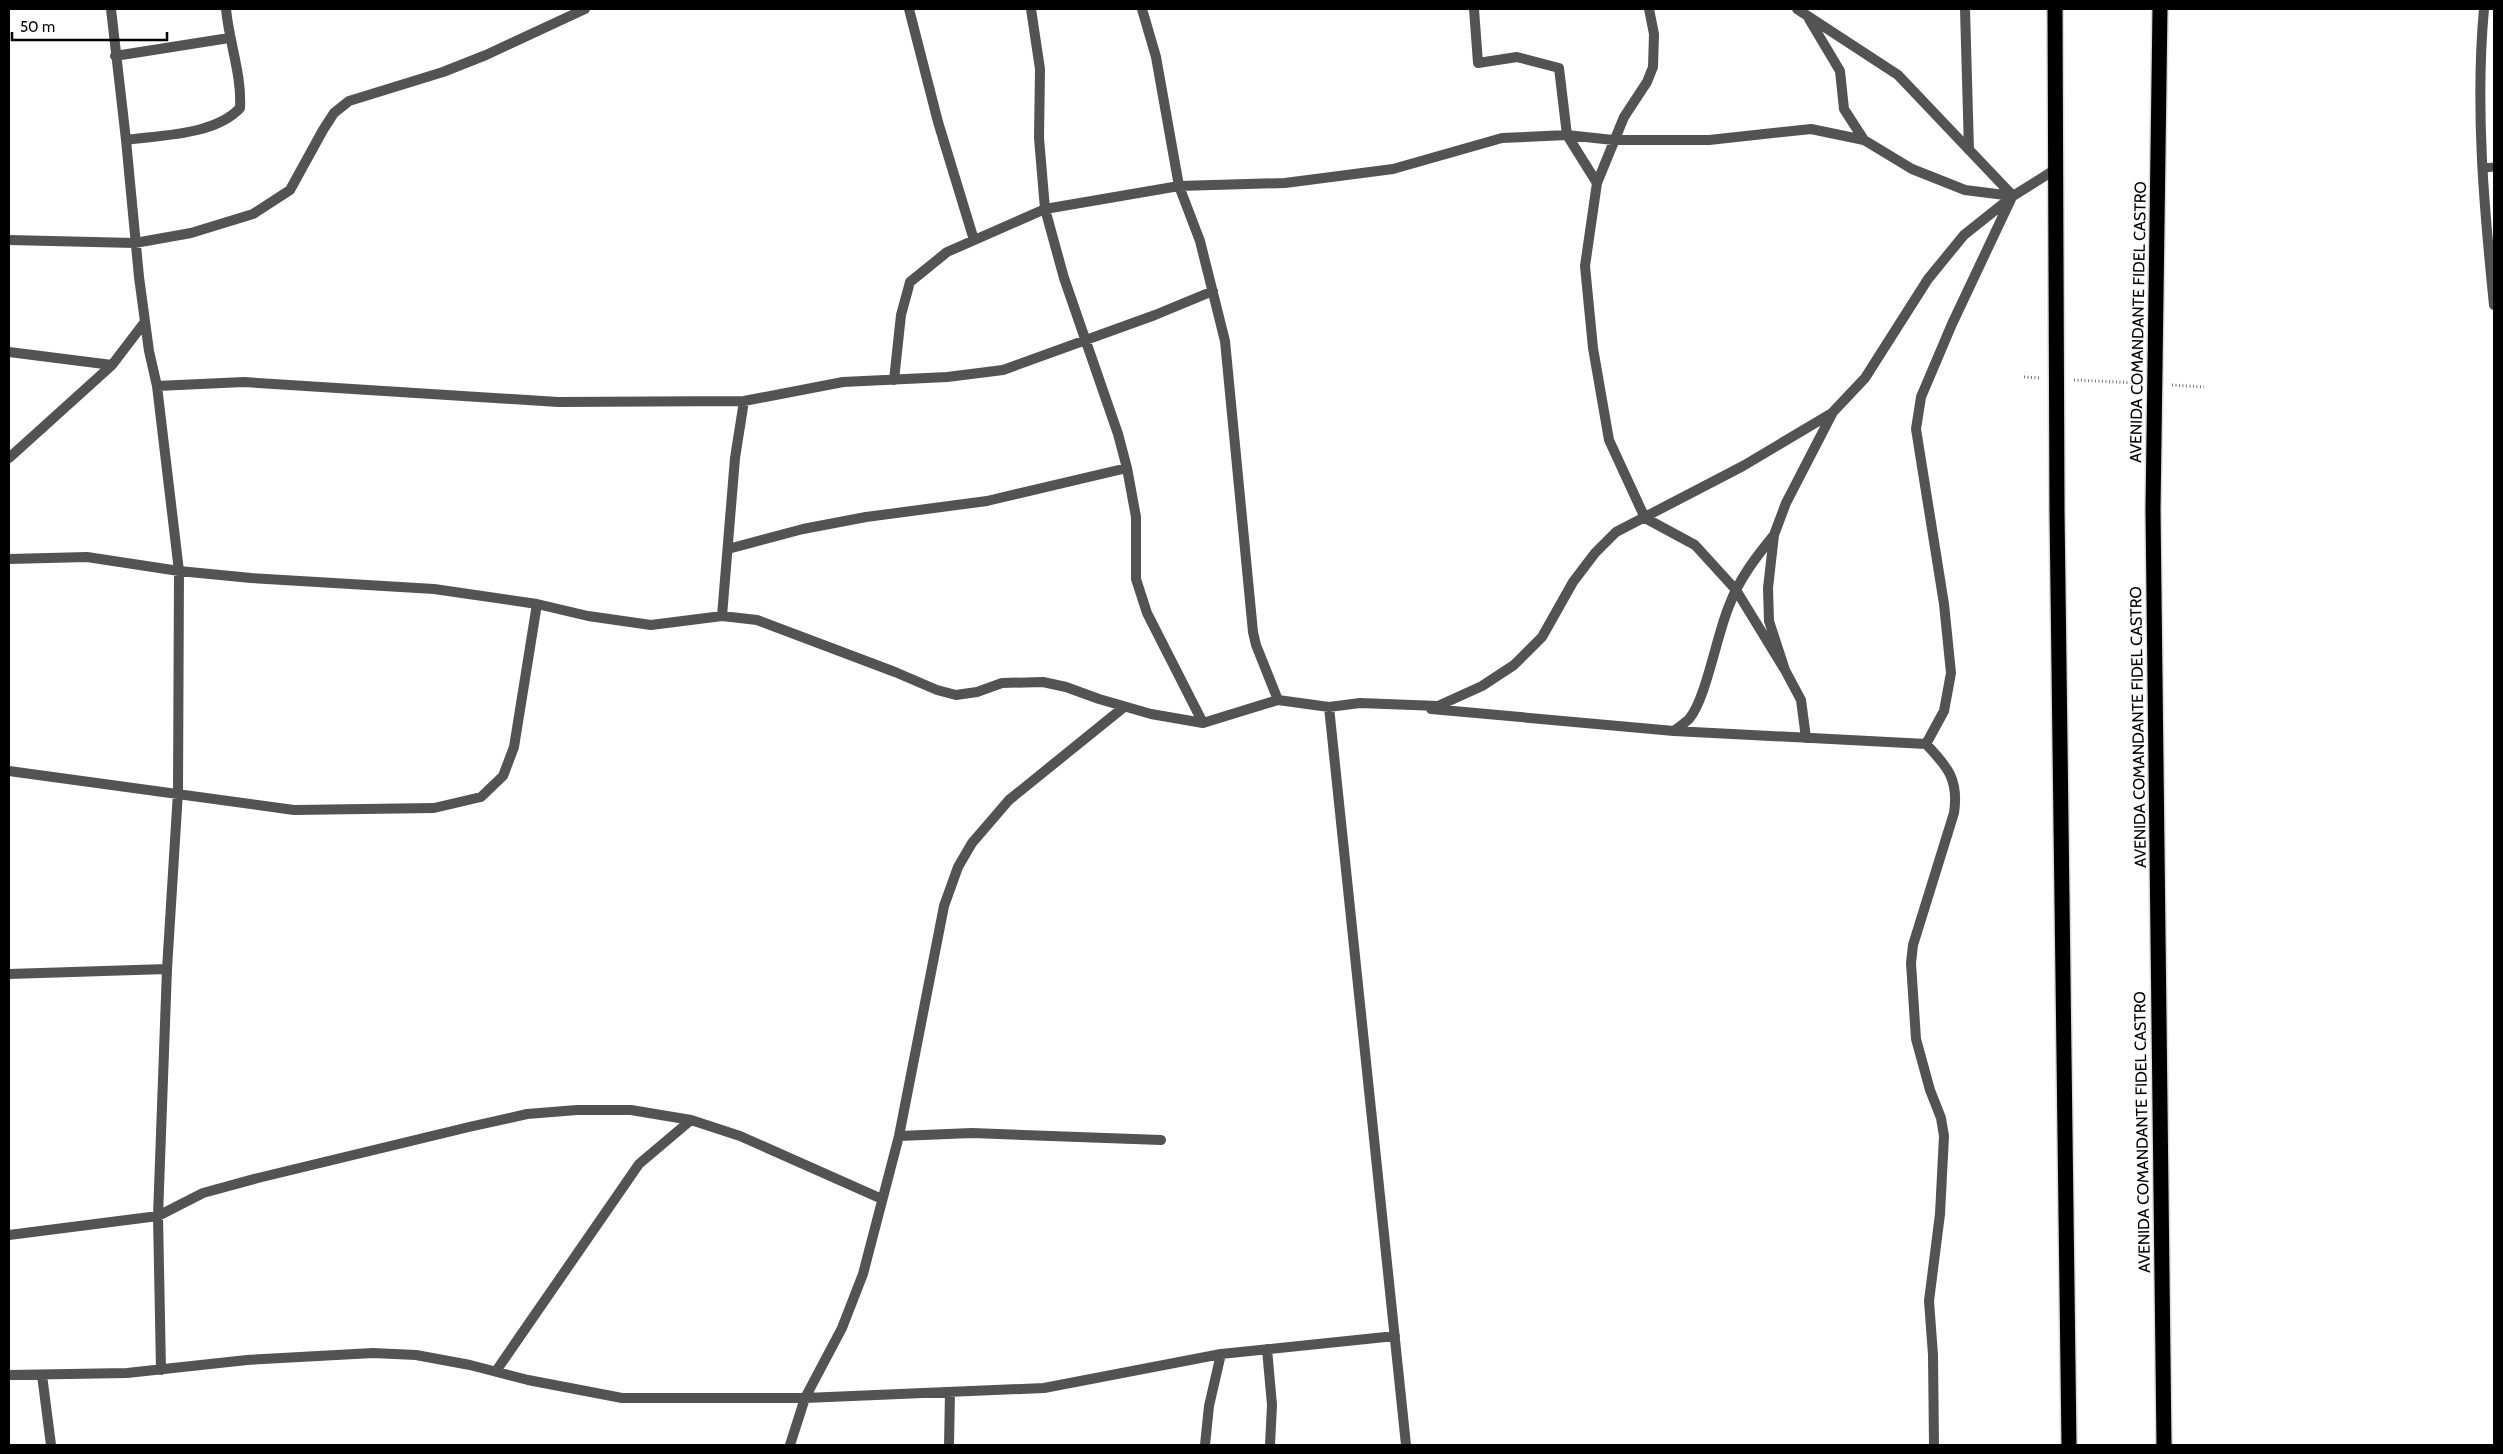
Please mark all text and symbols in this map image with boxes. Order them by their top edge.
scale bar [12,10,168,42]
text: 50 m [20,18,55,36]
street label: AVENIDA COMANDANTE FIDEL CASTRO [2126,181,2150,463]
street label: AVENIDA COMANDANTE FIDEL CASTRO [2126,586,2150,868]
street label: AVENIDA COMANDANTE FIDEL CASTRO [2130,991,2154,1273]

